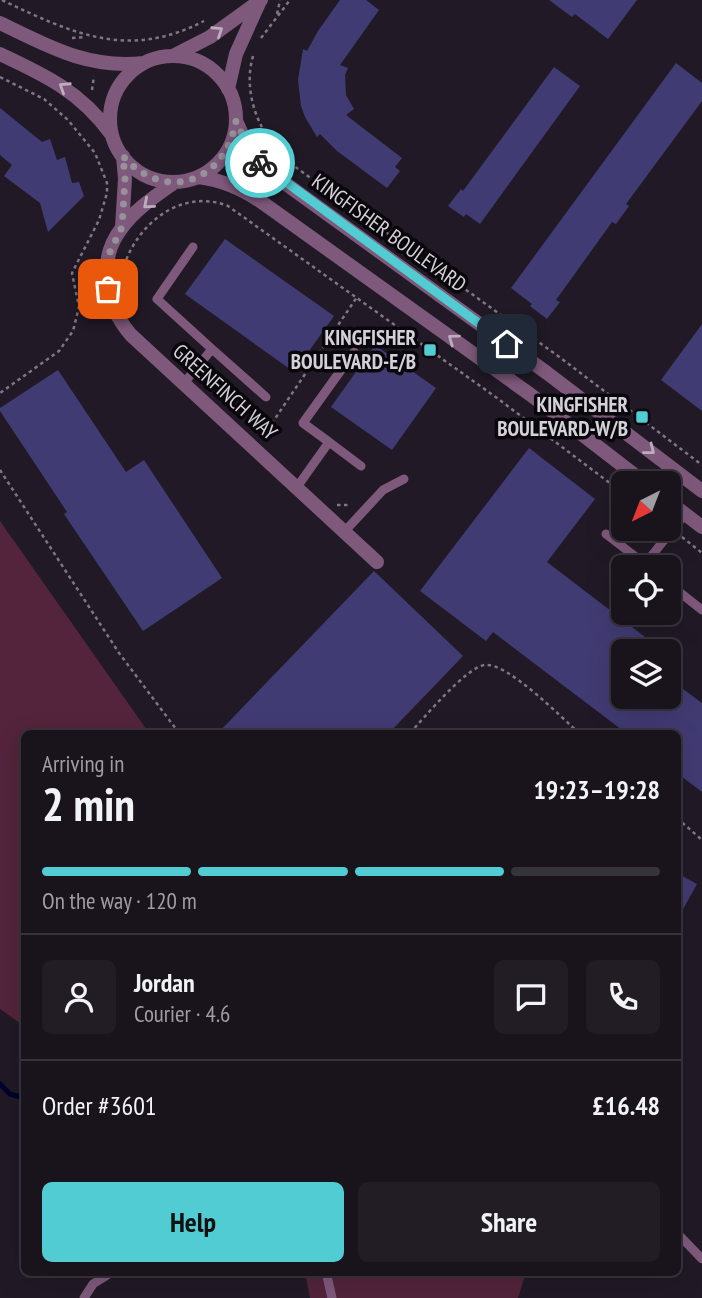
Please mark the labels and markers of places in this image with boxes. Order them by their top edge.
pin [78,259,138,319]
pin [477,314,537,374]
place label: KINGFISHER BOULEVARD-E/B [291,324,416,375]
marker: KINGFISHER BOULEVARD-E/B [422,342,438,358]
place label: KINGFISHER BOULEVARD-W/B [497,391,628,442]
marker: KINGFISHER BOULEVARD-W/B [634,409,650,425]

